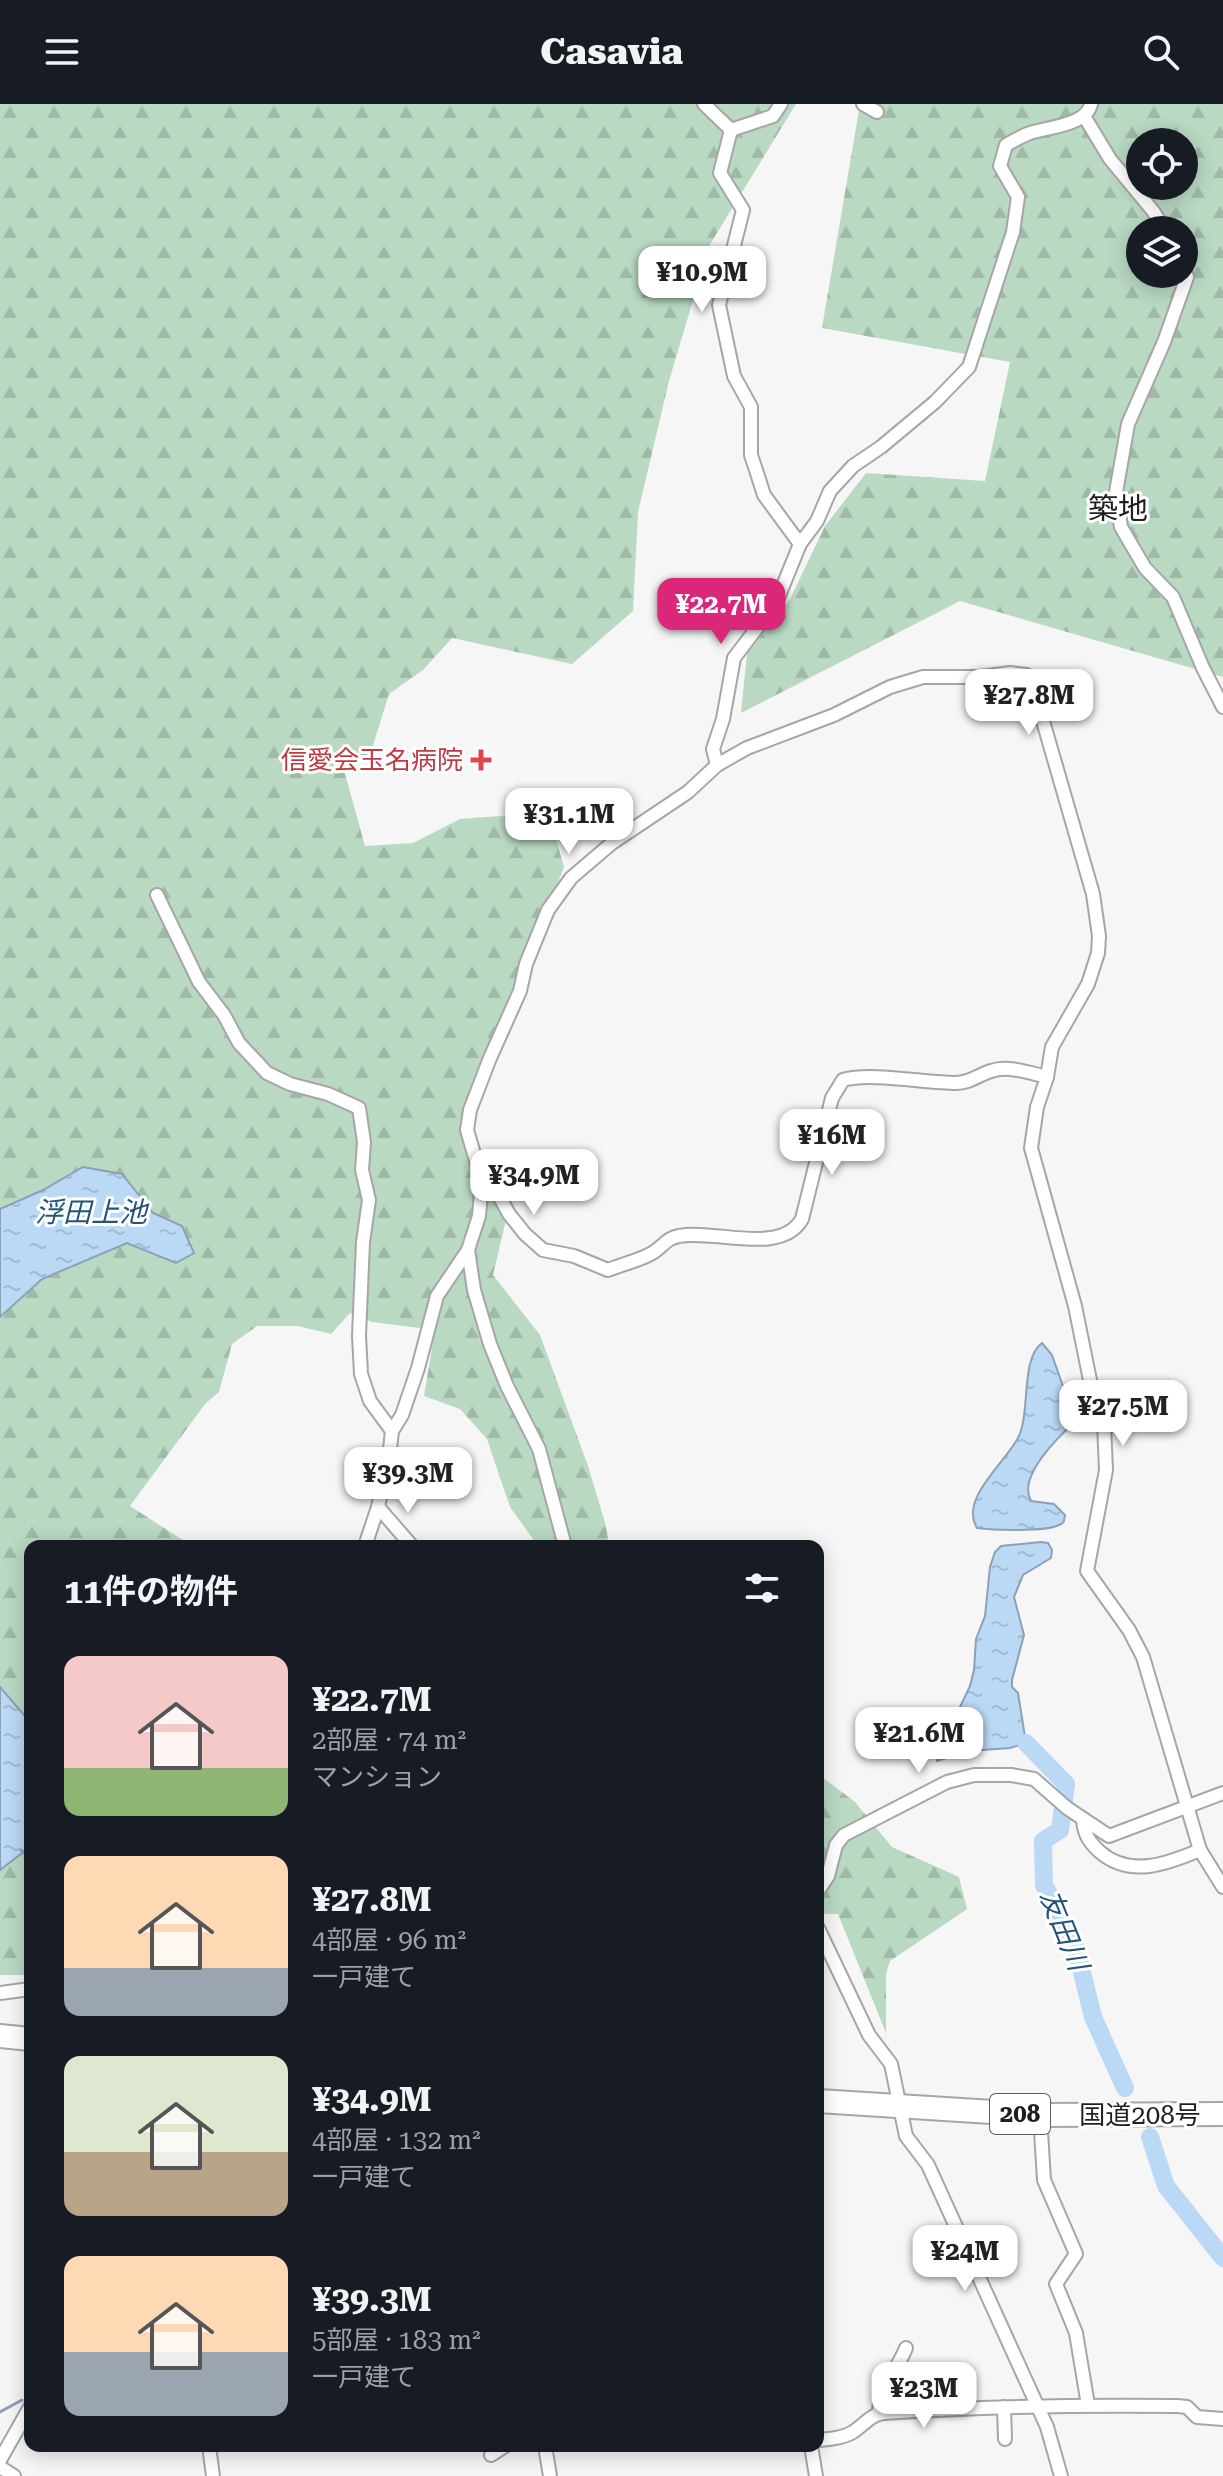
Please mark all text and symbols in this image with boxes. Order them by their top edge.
icon: menu [40,30,84,74]
icon: search [1139,30,1183,74]
text: Casavia [540,31,683,73]
map controls [1126,128,1198,288]
button: locate [1126,128,1198,200]
button: layers [1126,216,1198,288]
pin: ¥10.9M [637,246,767,314]
text: ¥10.9M [656,257,748,287]
district label: 築地 [1088,491,1148,526]
pin: ¥22.7M [656,578,786,646]
text: ¥22.7M [675,589,767,619]
pin: ¥27.8M [964,669,1094,737]
text: ¥27.8M [983,680,1075,710]
place label: 信愛会玉名病院 [281,745,463,775]
marker: 信愛会玉名病院 [470,749,492,771]
pin: ¥31.1M [504,788,634,856]
text: ¥31.1M [523,799,615,829]
pin: ¥16M [785,1109,879,1177]
text: ¥16M [798,1120,866,1150]
pin: ¥34.9M [469,1149,599,1217]
text: ¥34.9M [488,1160,580,1190]
water label: 浮田上池 [35,1196,150,1229]
pin: ¥27.5M [1058,1380,1188,1448]
text: ¥27.5M [1077,1391,1169,1421]
pin: ¥39.3M [343,1447,473,1515]
text: ¥39.3M [362,1458,454,1488]
icon: filters [740,1566,784,1610]
text: 11件の物件 [64,1571,238,1611]
text: ¥22.7M [312,1679,432,1719]
icon: home [128,1688,224,1784]
pin: ¥21.6M [854,1707,984,1775]
text: ¥21.6M [873,1718,965,1748]
text: 2部屋 · 74 m² [312,1725,466,1755]
text: マンション [312,1762,442,1792]
text: ¥27.8M [312,1879,432,1919]
water label: 友田川 [1033,1885,1096,1978]
icon: home [128,1888,224,1984]
text: 4部屋 · 96 m² [312,1925,466,1955]
text: 一戸建て [312,1962,416,1992]
text: ¥34.9M [312,2079,432,2119]
icon: home [128,2088,224,2184]
road number: 208 [990,2094,1050,2134]
street label: 国道208号 [1079,2100,1201,2130]
text: 4部屋 · 132 m² [312,2125,481,2155]
text: 一戸建て [312,2162,416,2192]
pin: ¥24M [918,2225,1012,2293]
text: ¥24M [931,2236,999,2266]
text: ¥39.3M [312,2279,432,2319]
icon: home [128,2288,224,2384]
text: 5部屋 · 183 m² [312,2325,481,2355]
text: 一戸建て [312,2362,416,2392]
pin: ¥23M [877,2362,971,2430]
text: ¥23M [890,2373,958,2403]

